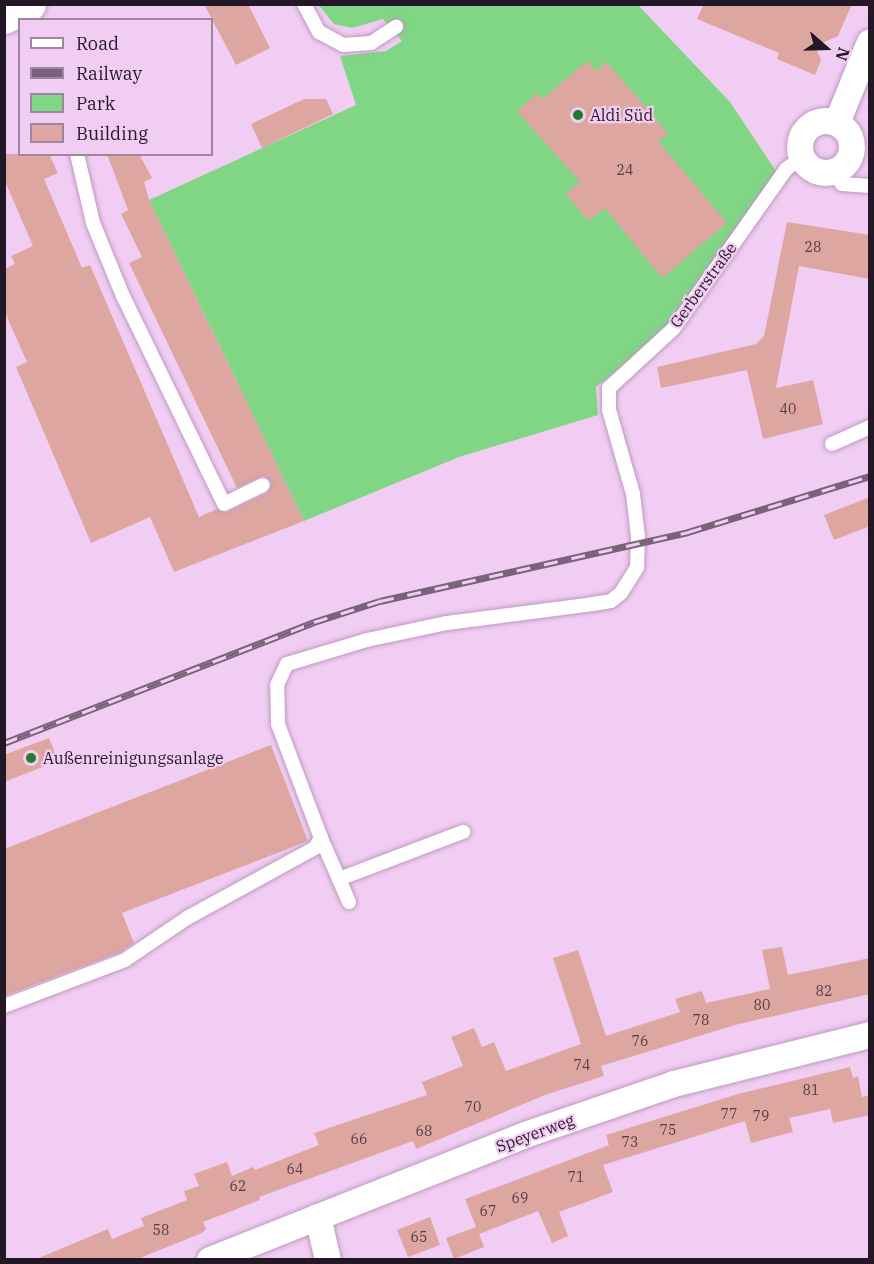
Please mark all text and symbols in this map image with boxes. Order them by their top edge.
legend [18,18,213,156]
north arrow [796,18,856,78]
text: Road [76,32,119,55]
text: N [831,45,854,64]
text: Railway [76,62,142,85]
text: Park [76,92,115,115]
place label: Aldi Süd [590,105,653,125]
marker: Aldi Süd [571,108,585,122]
text: Building [76,122,148,145]
house number: 24 [617,162,633,178]
street label: Gerberstraße [666,239,740,331]
house number: 28 [805,239,821,255]
house number: 40 [780,401,796,417]
place label: Außenreinigungsanlage [43,748,224,768]
marker: Außenreinigungsanlage [24,751,38,765]
house number: 82 [816,983,832,999]
house number: 80 [754,997,770,1013]
house number: 78 [693,1012,709,1028]
house number: 76 [632,1033,648,1049]
house number: 74 [574,1057,590,1073]
house number: 81 [803,1082,819,1098]
house number: 70 [465,1099,481,1115]
house number: 77 [721,1106,737,1122]
house number: 79 [753,1108,769,1124]
street label: Speyerweg [493,1110,577,1156]
house number: 75 [660,1122,676,1138]
house number: 68 [416,1123,432,1139]
house number: 66 [351,1131,367,1147]
house number: 73 [622,1134,638,1150]
house number: 64 [287,1161,303,1177]
house number: 71 [568,1169,584,1185]
house number: 62 [230,1178,246,1194]
house number: 69 [512,1190,528,1206]
house number: 67 [480,1203,496,1219]
house number: 58 [153,1222,169,1238]
house number: 65 [411,1229,427,1245]

